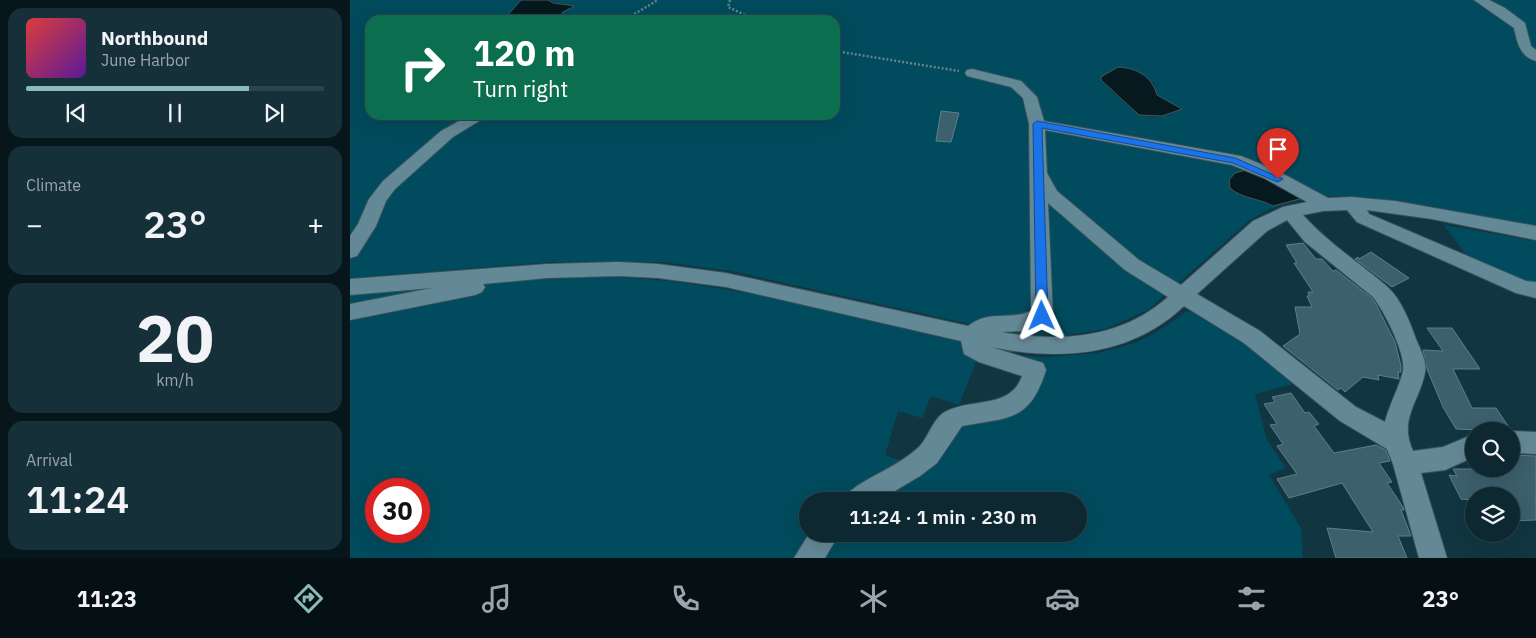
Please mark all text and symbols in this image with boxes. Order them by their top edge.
text: Northbound [101,26,208,50]
text: 120 m [473,30,576,76]
icon: right [390,35,455,100]
text: June Harbor [101,50,190,70]
text: Turn right [473,74,568,103]
icon: previous [62,99,90,127]
icon: pause [161,99,189,127]
icon: next [260,99,288,127]
pin [1257,128,1299,179]
icon: arrive [1264,135,1292,163]
text: Climate [26,175,81,195]
text: 23° [143,199,207,248]
text: − [26,206,43,243]
text: + [307,206,324,243]
position arrow [1015,289,1067,341]
text: 20 [136,295,214,380]
text: km/h [156,370,194,390]
map controls [1465,422,1520,542]
button: search [1465,422,1520,477]
text: Arrival [26,450,73,470]
text: 11:24 [26,474,129,523]
speed limit sign: 30 [365,478,430,543]
button: layers [1465,487,1520,542]
text: 11:24 · 1 min · 230 m [849,505,1037,529]
icon: directions [291,581,326,616]
icon: music [479,581,514,616]
icon: phone [668,581,703,616]
icon: climate [856,581,891,616]
icon: car [1045,581,1080,616]
icon: filters [1234,581,1269,616]
text: 11:23 [77,584,137,613]
text: 23° [1422,584,1459,613]

